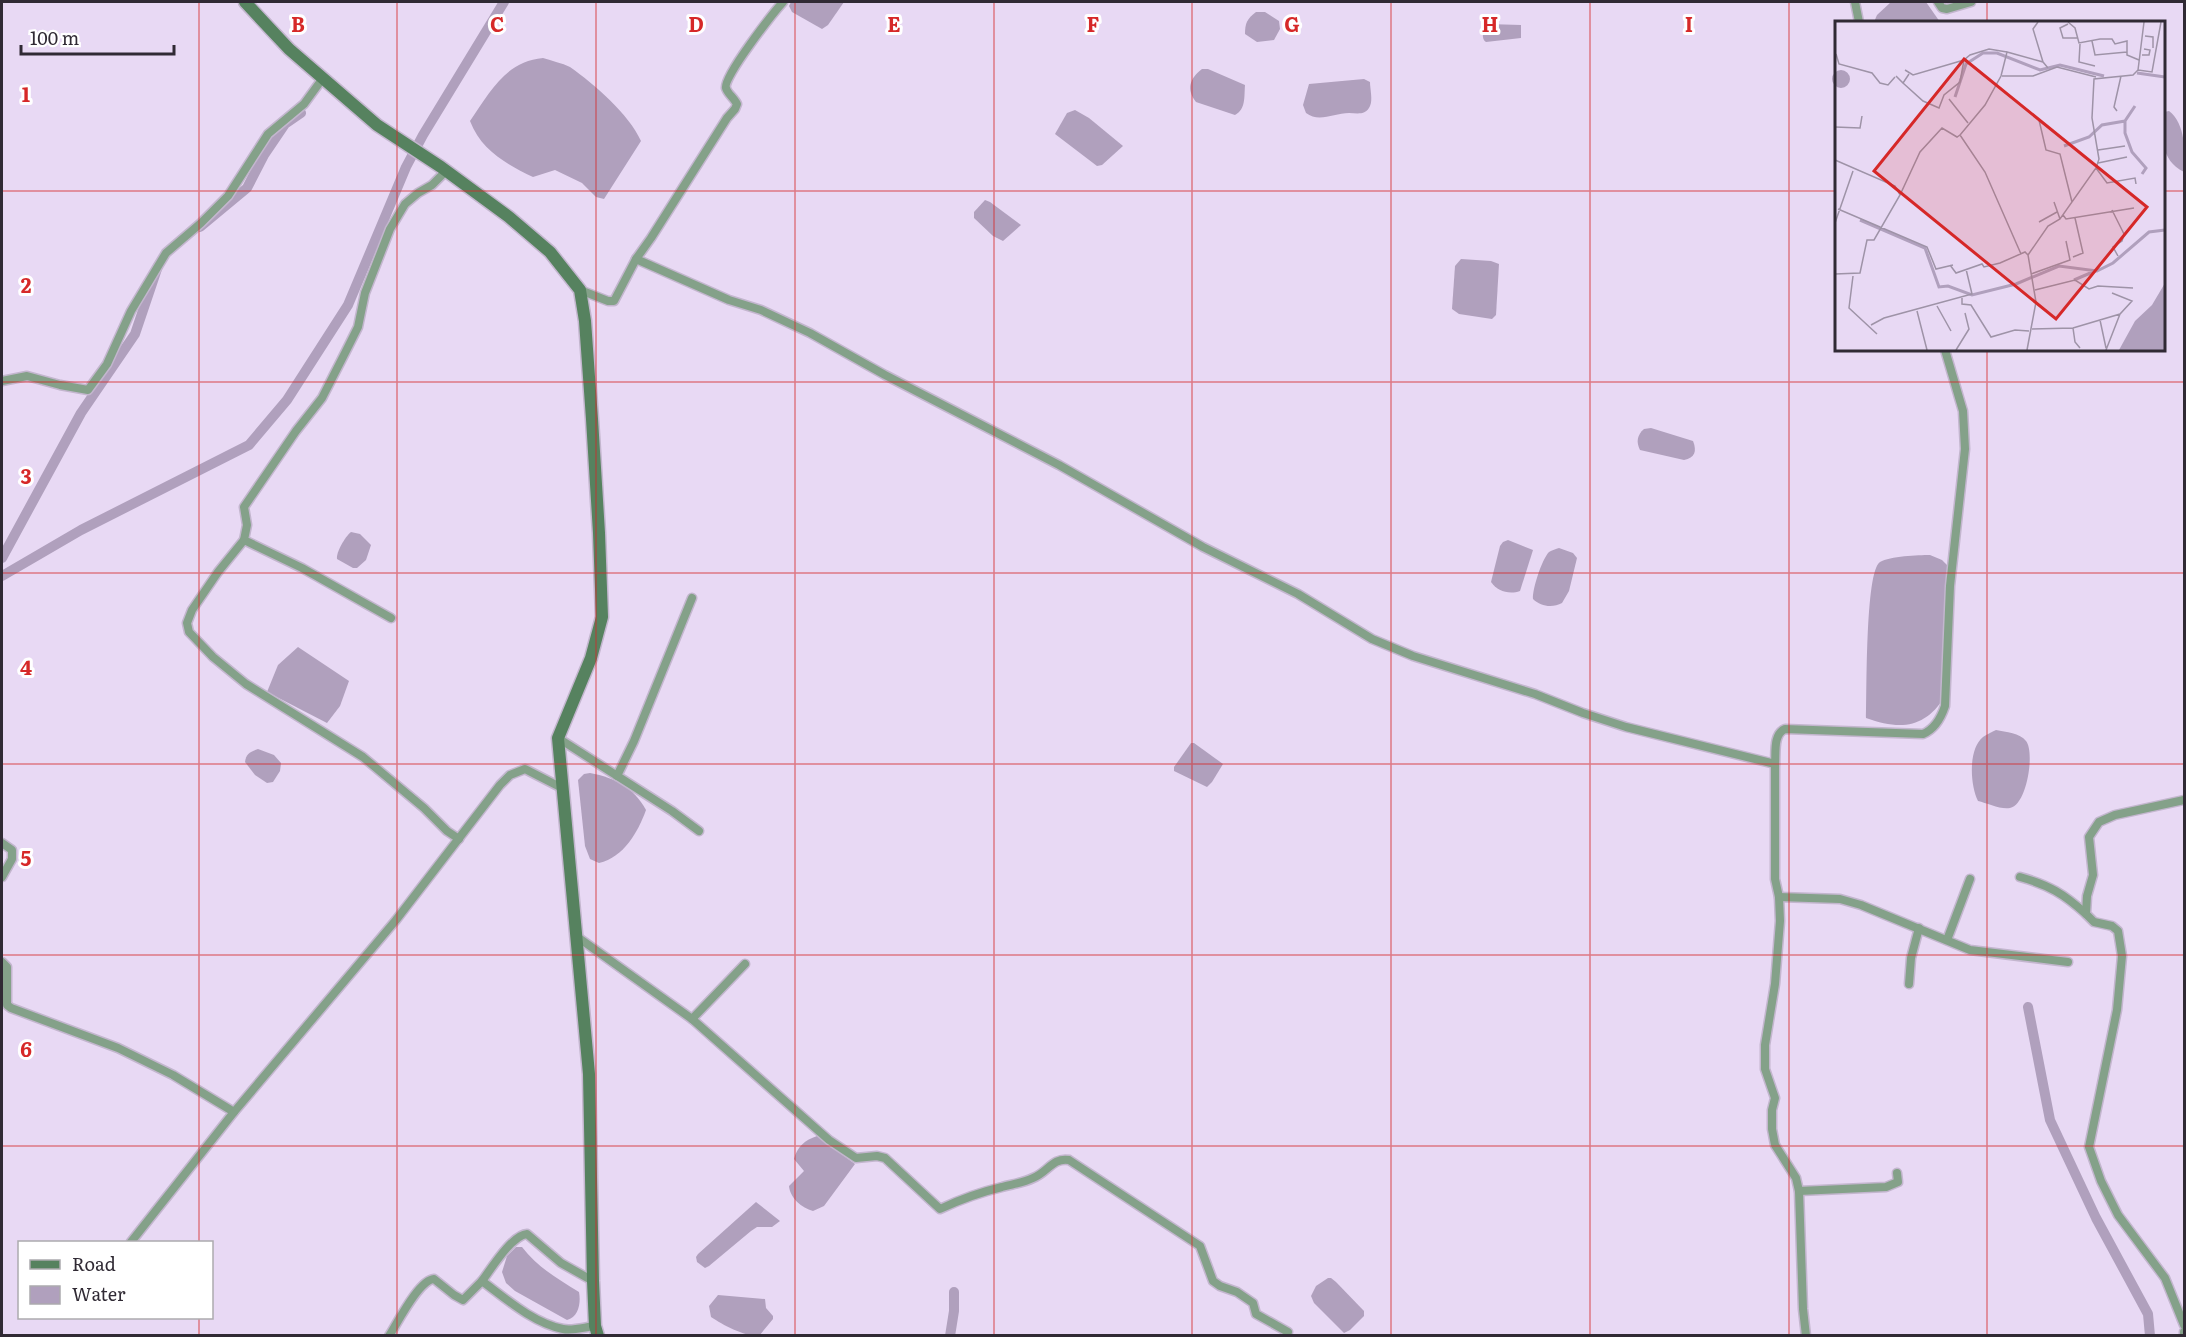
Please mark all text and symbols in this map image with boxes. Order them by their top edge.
text: B [291,8,305,38]
text: C [490,8,504,38]
text: D [688,8,704,38]
text: E [887,8,901,38]
text: F [1087,8,1100,38]
text: G [1284,8,1300,38]
text: H [1482,8,1498,38]
text: I [1685,8,1693,38]
scale bar [21,18,174,56]
inset map [1835,21,2165,351]
text: 100 m [30,24,79,51]
text: 1 [22,78,30,108]
text: 2 [21,269,32,299]
text: 3 [20,460,32,490]
text: 4 [20,651,32,681]
text: 5 [21,842,32,872]
text: 6 [20,1033,32,1063]
legend [18,1241,213,1319]
text: Road [72,1250,116,1277]
text: Water [72,1280,126,1307]

